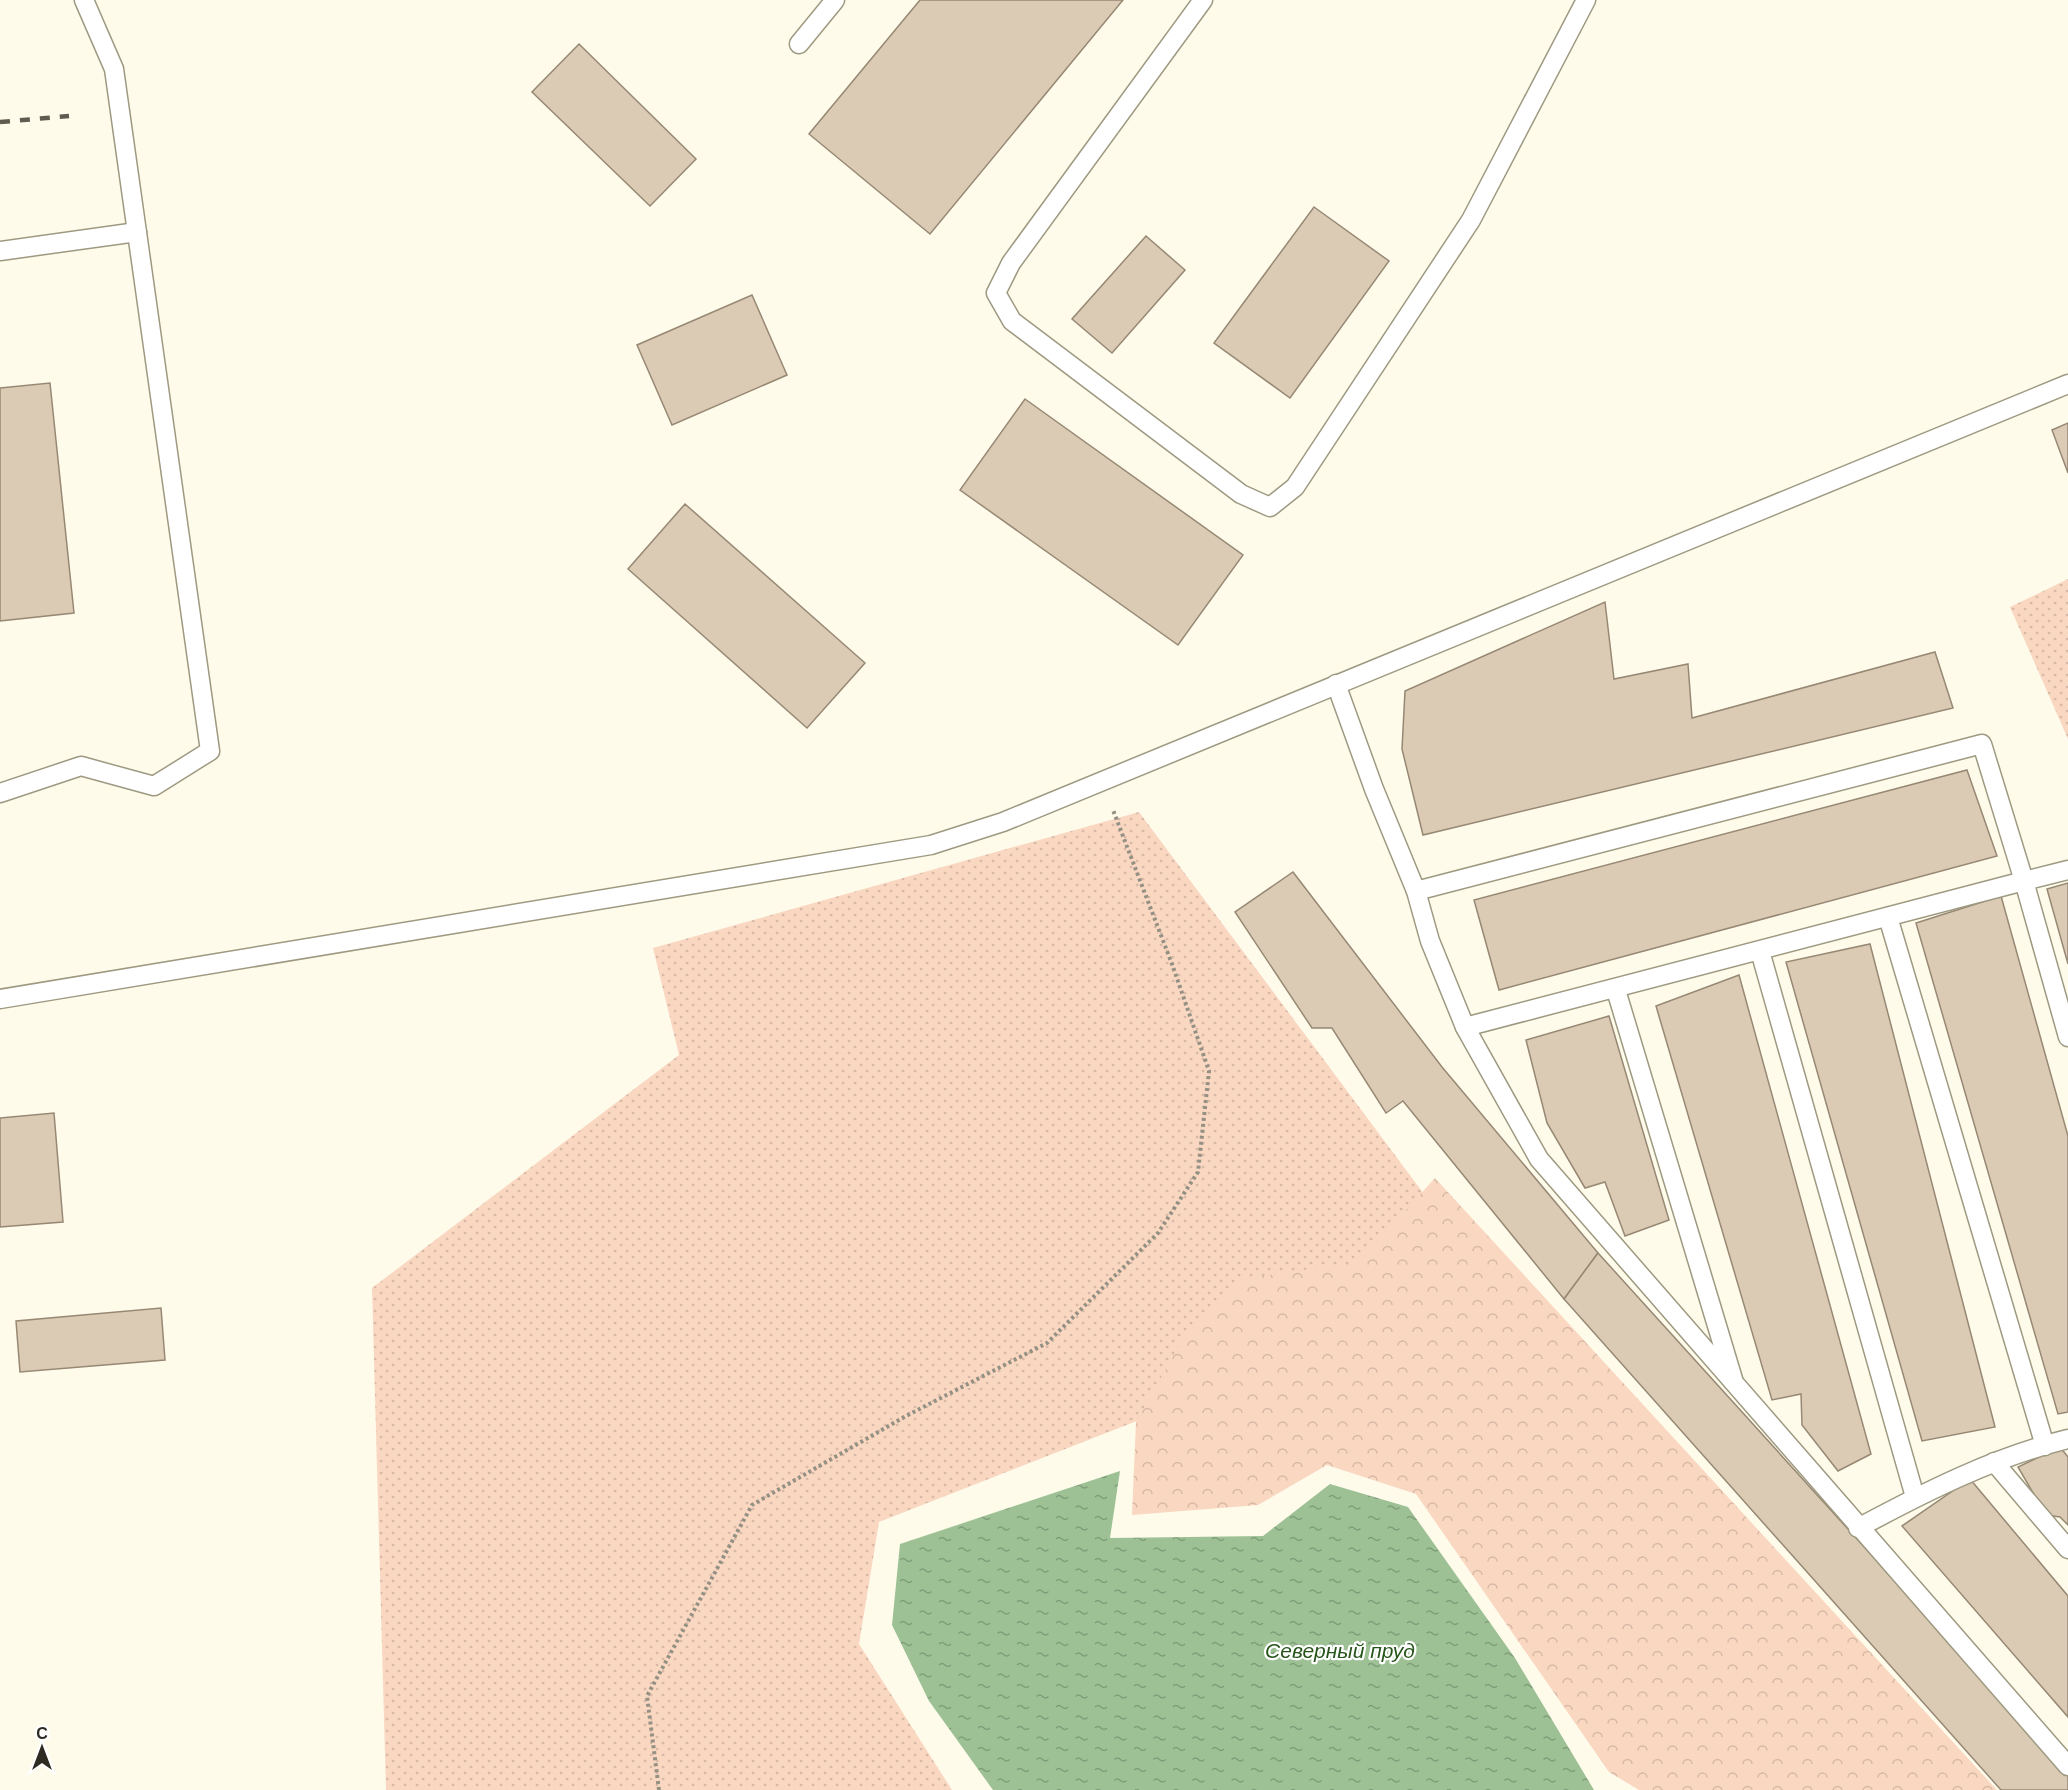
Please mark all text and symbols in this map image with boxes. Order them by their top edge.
water label: Северный пруд [1265,1639,1415,1662]
north arrow [12,1718,72,1778]
text: С [36,1725,48,1742]

